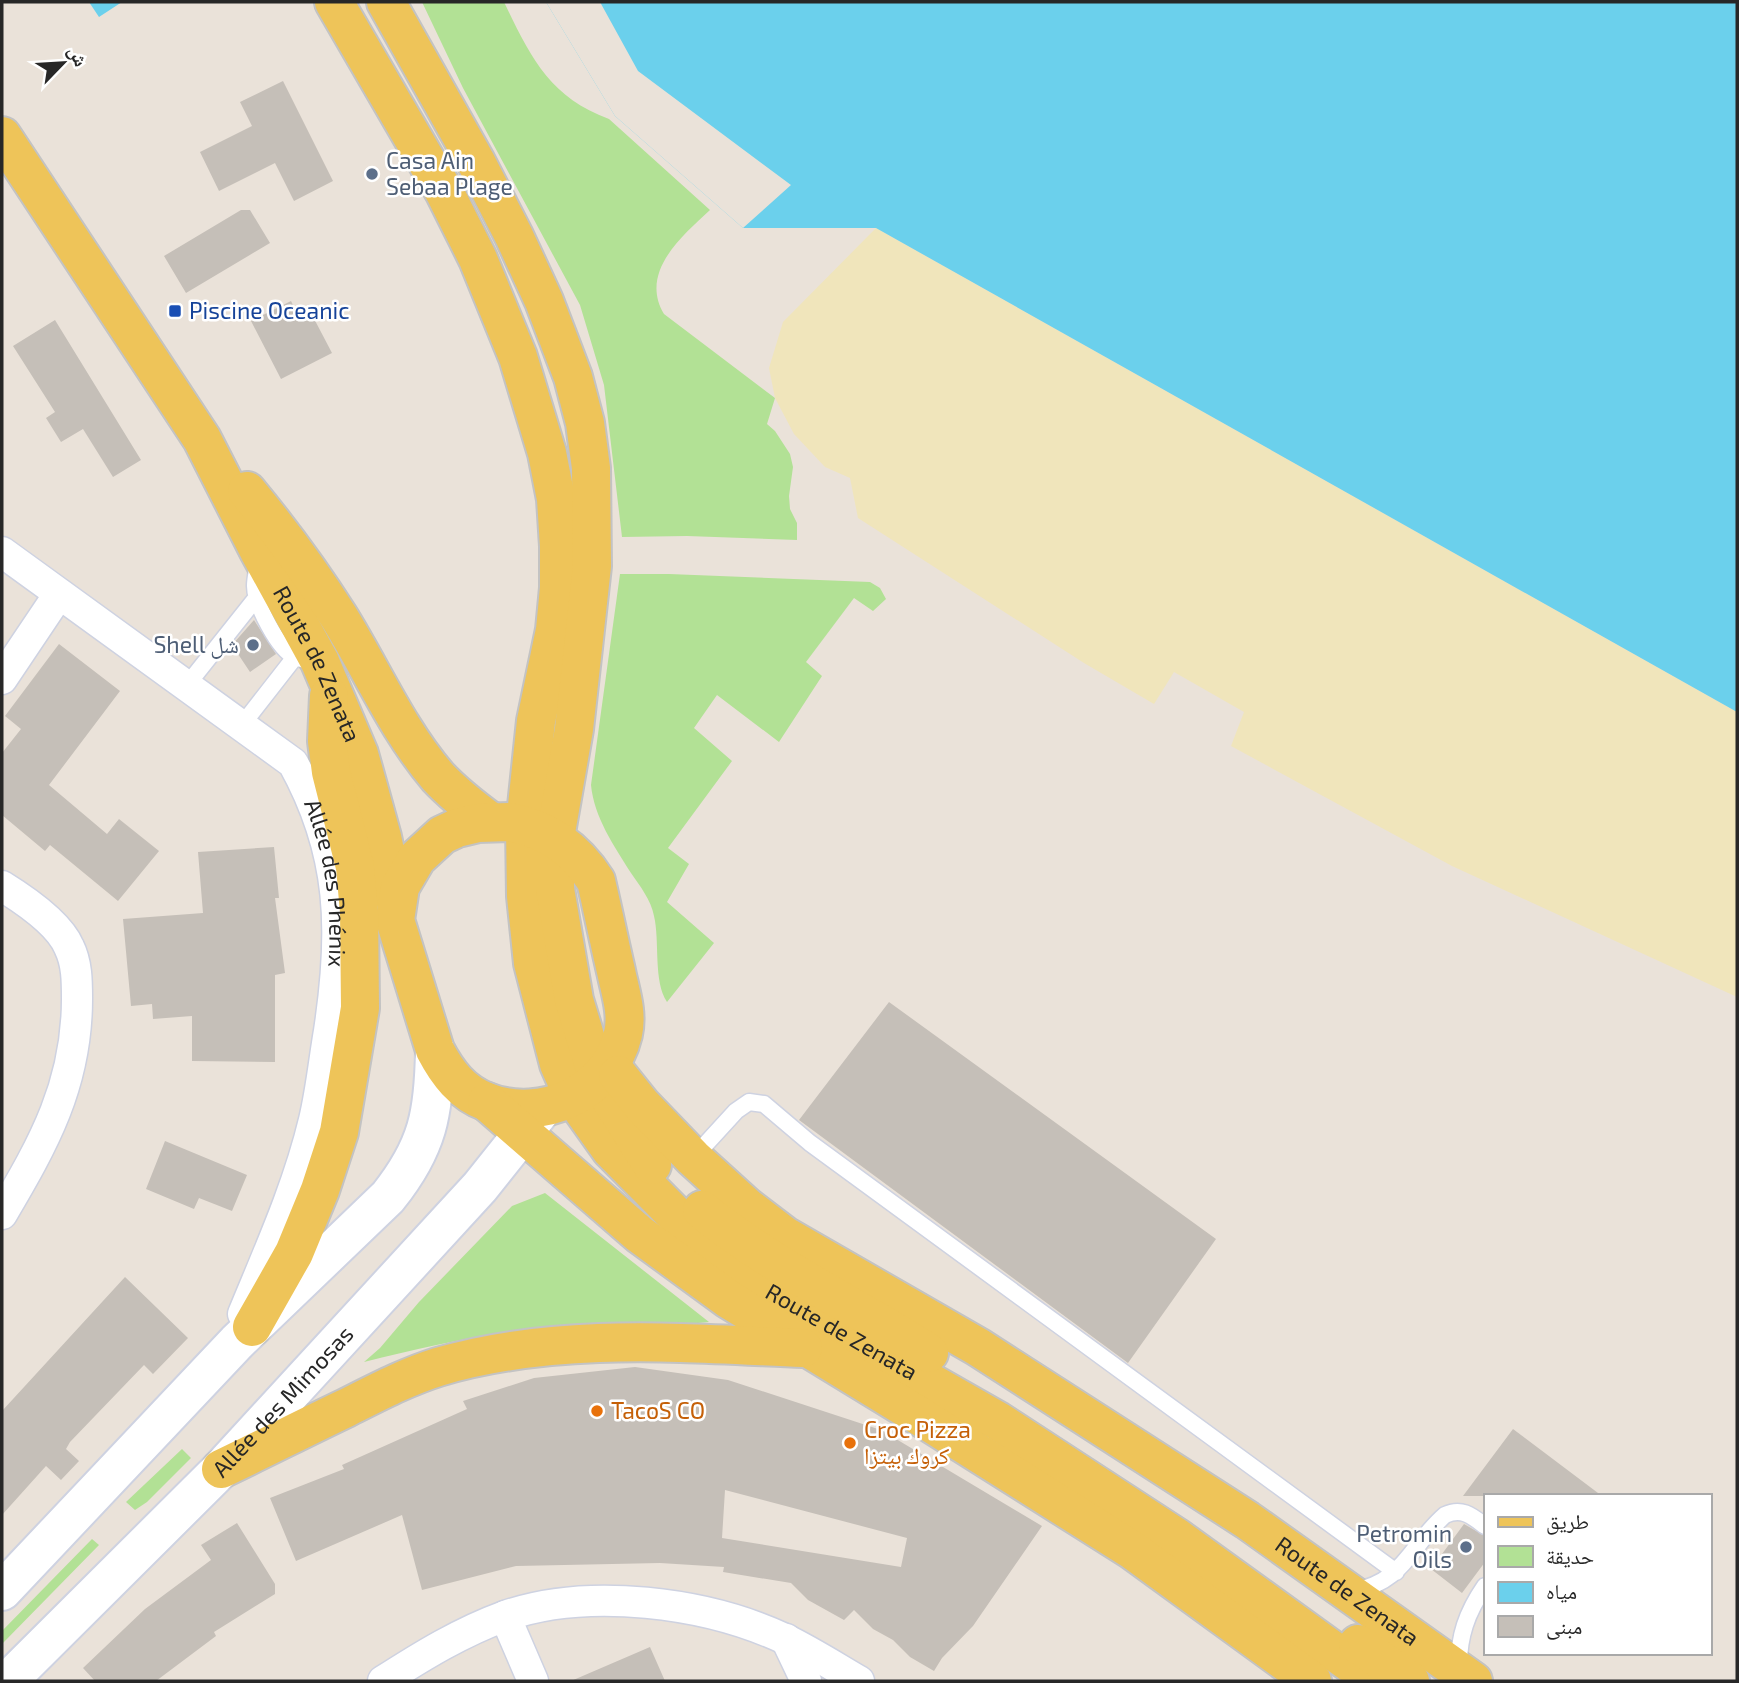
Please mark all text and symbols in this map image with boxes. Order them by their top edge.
north arrow [28,28,98,98]
text: ش [63,42,94,70]
place label: Casa Ain Sebaa Plage [386,146,513,200]
marker: Casa Ain Sebaa Plage [364,166,380,182]
place label: Piscine Oceanic [189,296,349,324]
marker: Piscine Oceanic [167,303,183,319]
street label: Route de Zenata [268,581,367,746]
place label: Shell شل [153,630,239,659]
marker: Shell شل [245,637,261,653]
street label: Allée des Phénix [299,794,353,968]
street label: Route de Zenata [761,1277,923,1385]
street label: Allée des Mimosas [206,1320,359,1482]
place label: TacoS CO [611,1396,705,1424]
marker: TacoS CO [589,1403,605,1419]
place label: Croc Pizza كروك بيتزا [864,1415,971,1470]
marker: Croc Pizza كروك بيتزا [842,1435,858,1451]
legend [1484,1494,1711,1655]
text: طريق [1546,1508,1589,1535]
place label: Petromin Oils [1356,1519,1452,1573]
street label: Route de Zenata [1270,1530,1425,1651]
marker: Petromin Oils [1458,1539,1474,1555]
text: حديقة [1546,1543,1594,1568]
text: مياه [1546,1578,1577,1603]
text: مبنى [1546,1613,1582,1640]

